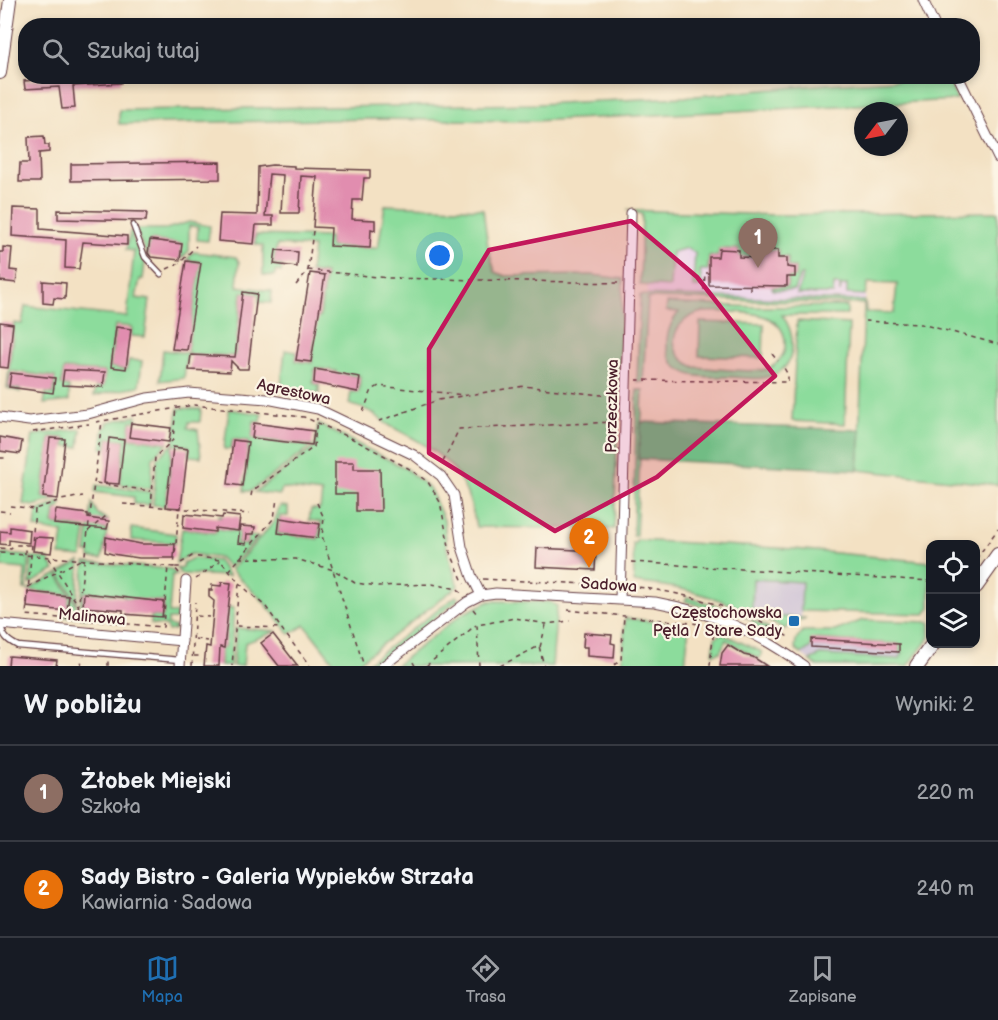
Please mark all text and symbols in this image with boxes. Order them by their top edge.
search box [18,18,980,84]
icon: search [39,35,72,68]
text: Szukaj tutaj [87,38,200,65]
north arrow [854,102,908,156]
pin: 1 [738,218,777,268]
your location [425,241,454,270]
street label: Porzeczkowa [602,359,623,453]
street label: Agrestowa [255,375,332,410]
pin: 2 [570,518,608,568]
map controls [926,540,980,648]
button: locate [926,540,980,594]
street label: Sadowa [580,574,638,597]
button: layers [926,594,980,648]
place label: Częstochowska Pętla / Stare Sady [653,604,783,641]
street label: Malinowa [57,605,127,630]
marker: Częstochowska Pętla / Stare Sady [787,614,801,628]
text: W pobliżu [24,690,142,721]
text: Wyniki: 2 [895,693,974,717]
text: Żłobek Miejski [81,768,231,795]
text: 1 [39,781,48,805]
text: 220 m [917,781,974,805]
text: Szkoła [81,795,141,819]
text: Sady Bistro - Galeria Wypieków Strzała [81,864,474,891]
text: 2 [38,877,49,901]
text: 240 m [917,877,974,901]
text: Kawiarnia · Sadowa [81,891,252,915]
tab: Mapa [142,952,183,1007]
tab: Trasa [466,952,506,1007]
tab: Zapisane [789,952,856,1007]

